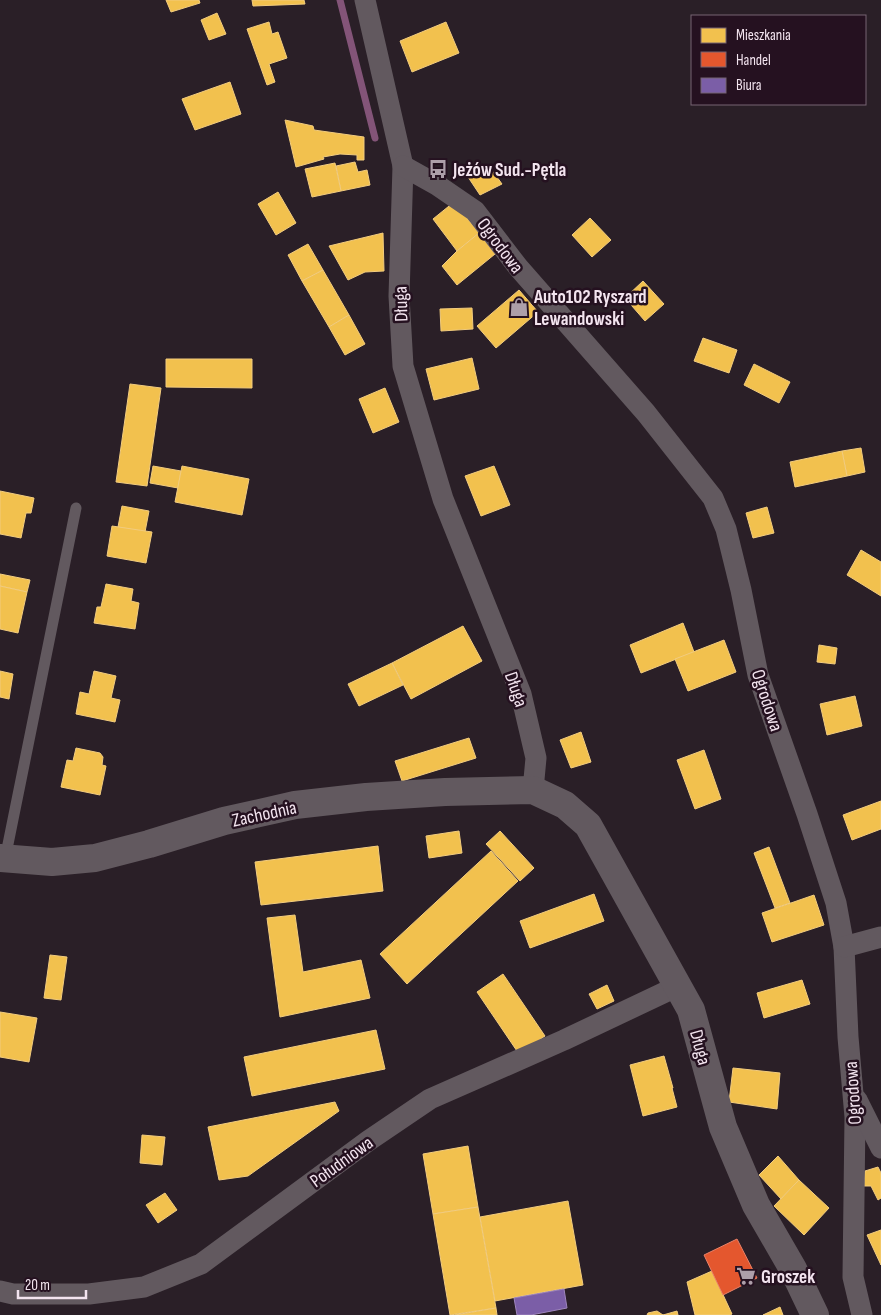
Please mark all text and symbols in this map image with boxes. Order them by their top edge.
legend [691,15,866,105]
text: Mieszkania [736,26,791,45]
text: Handel [736,51,771,70]
text: Biura [736,76,762,95]
bus stop icon: Jeżów Sud.-Pętla [427,158,449,180]
place label: Jeżów Sud.-Pętla [452,159,566,182]
street label: Ogrodowa [472,214,528,278]
street label: Długa [389,286,414,322]
place label: Auto102 Ryszard Lewandowski [533,286,647,331]
shop icon: Auto102 Ryszard Lewandowski [508,296,530,318]
street label: Ogrodowa [746,667,787,734]
street label: Długa [499,669,532,710]
street label: Zachodnia [230,796,299,833]
street label: Długa [684,1027,715,1068]
street label: Ogrodowa [840,1060,867,1125]
street label: Południowa [306,1132,378,1193]
supermarket icon: Groszek [735,1265,757,1287]
place label: Groszek [761,1266,815,1289]
scale bar [18,1268,85,1300]
text: 20 m [25,1276,50,1295]

